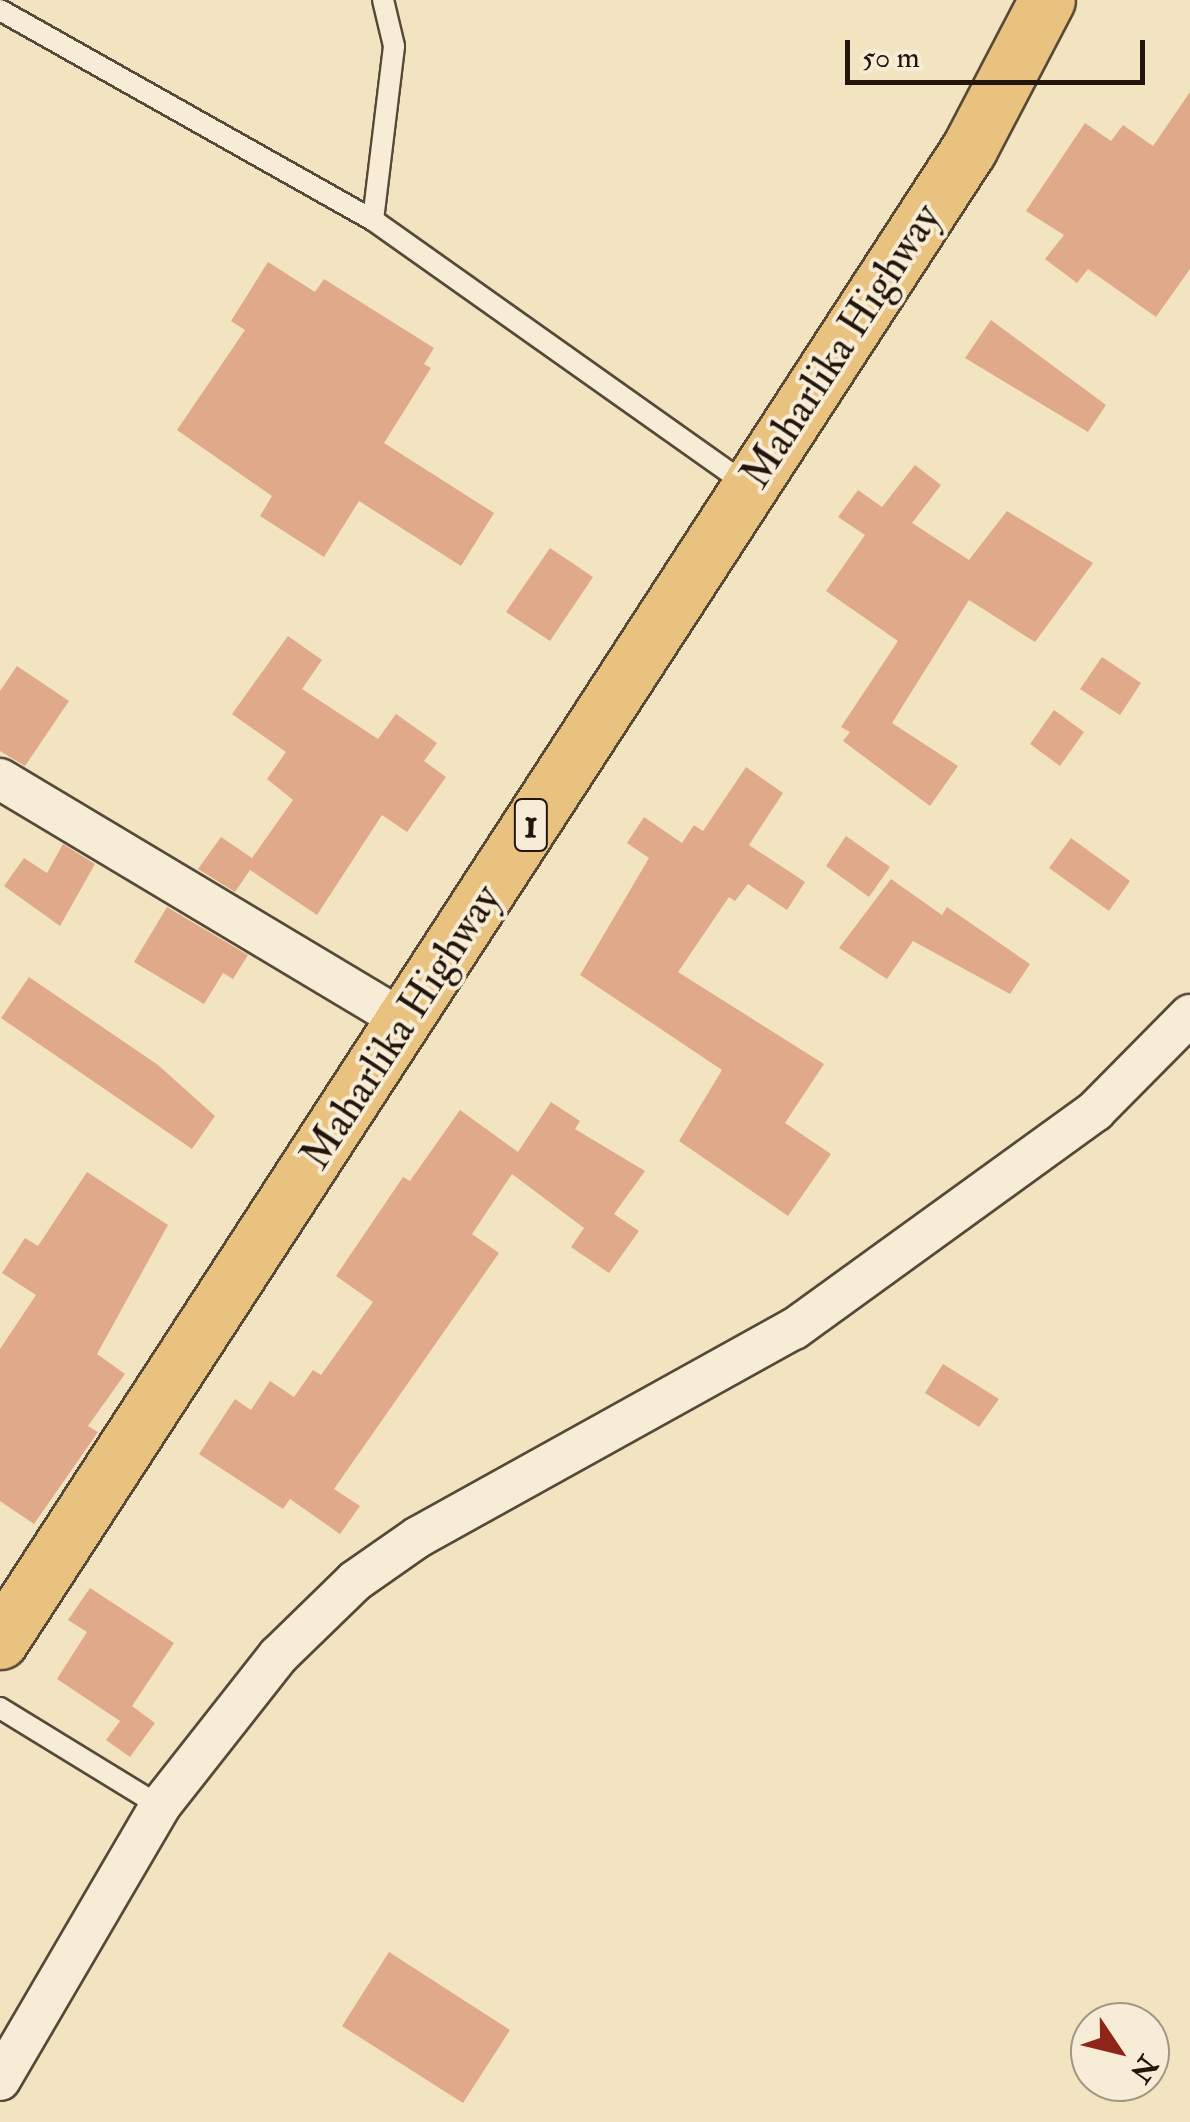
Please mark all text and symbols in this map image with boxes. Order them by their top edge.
scale bar [850,20,1150,82]
text: 50 m [862,39,920,76]
street label: Maharlika Highway [730,194,952,498]
road number: 1 [514,790,548,860]
street label: Maharlika Highway [290,875,512,1179]
north arrow [1070,2002,1170,2102]
text: N [1122,2048,1165,2089]

